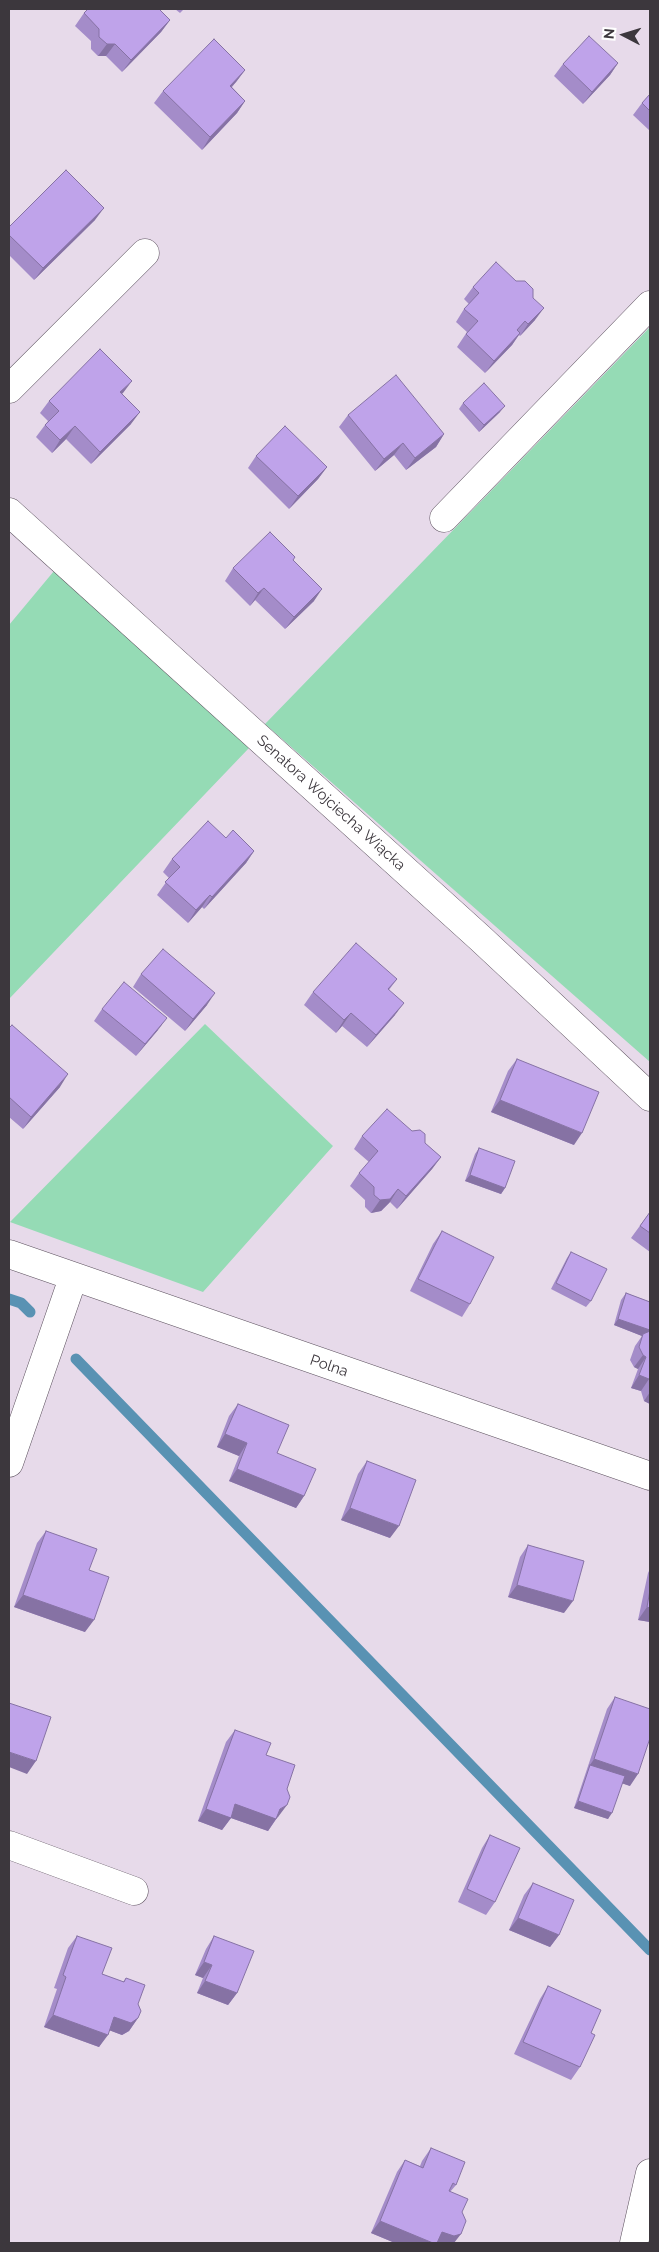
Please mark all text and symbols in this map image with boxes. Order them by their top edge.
north arrow [599,10,649,60]
text: N [601,28,617,40]
street label: Senatora Wojciecha Wiącka [253,732,409,874]
street label: Polna [308,1351,350,1381]

